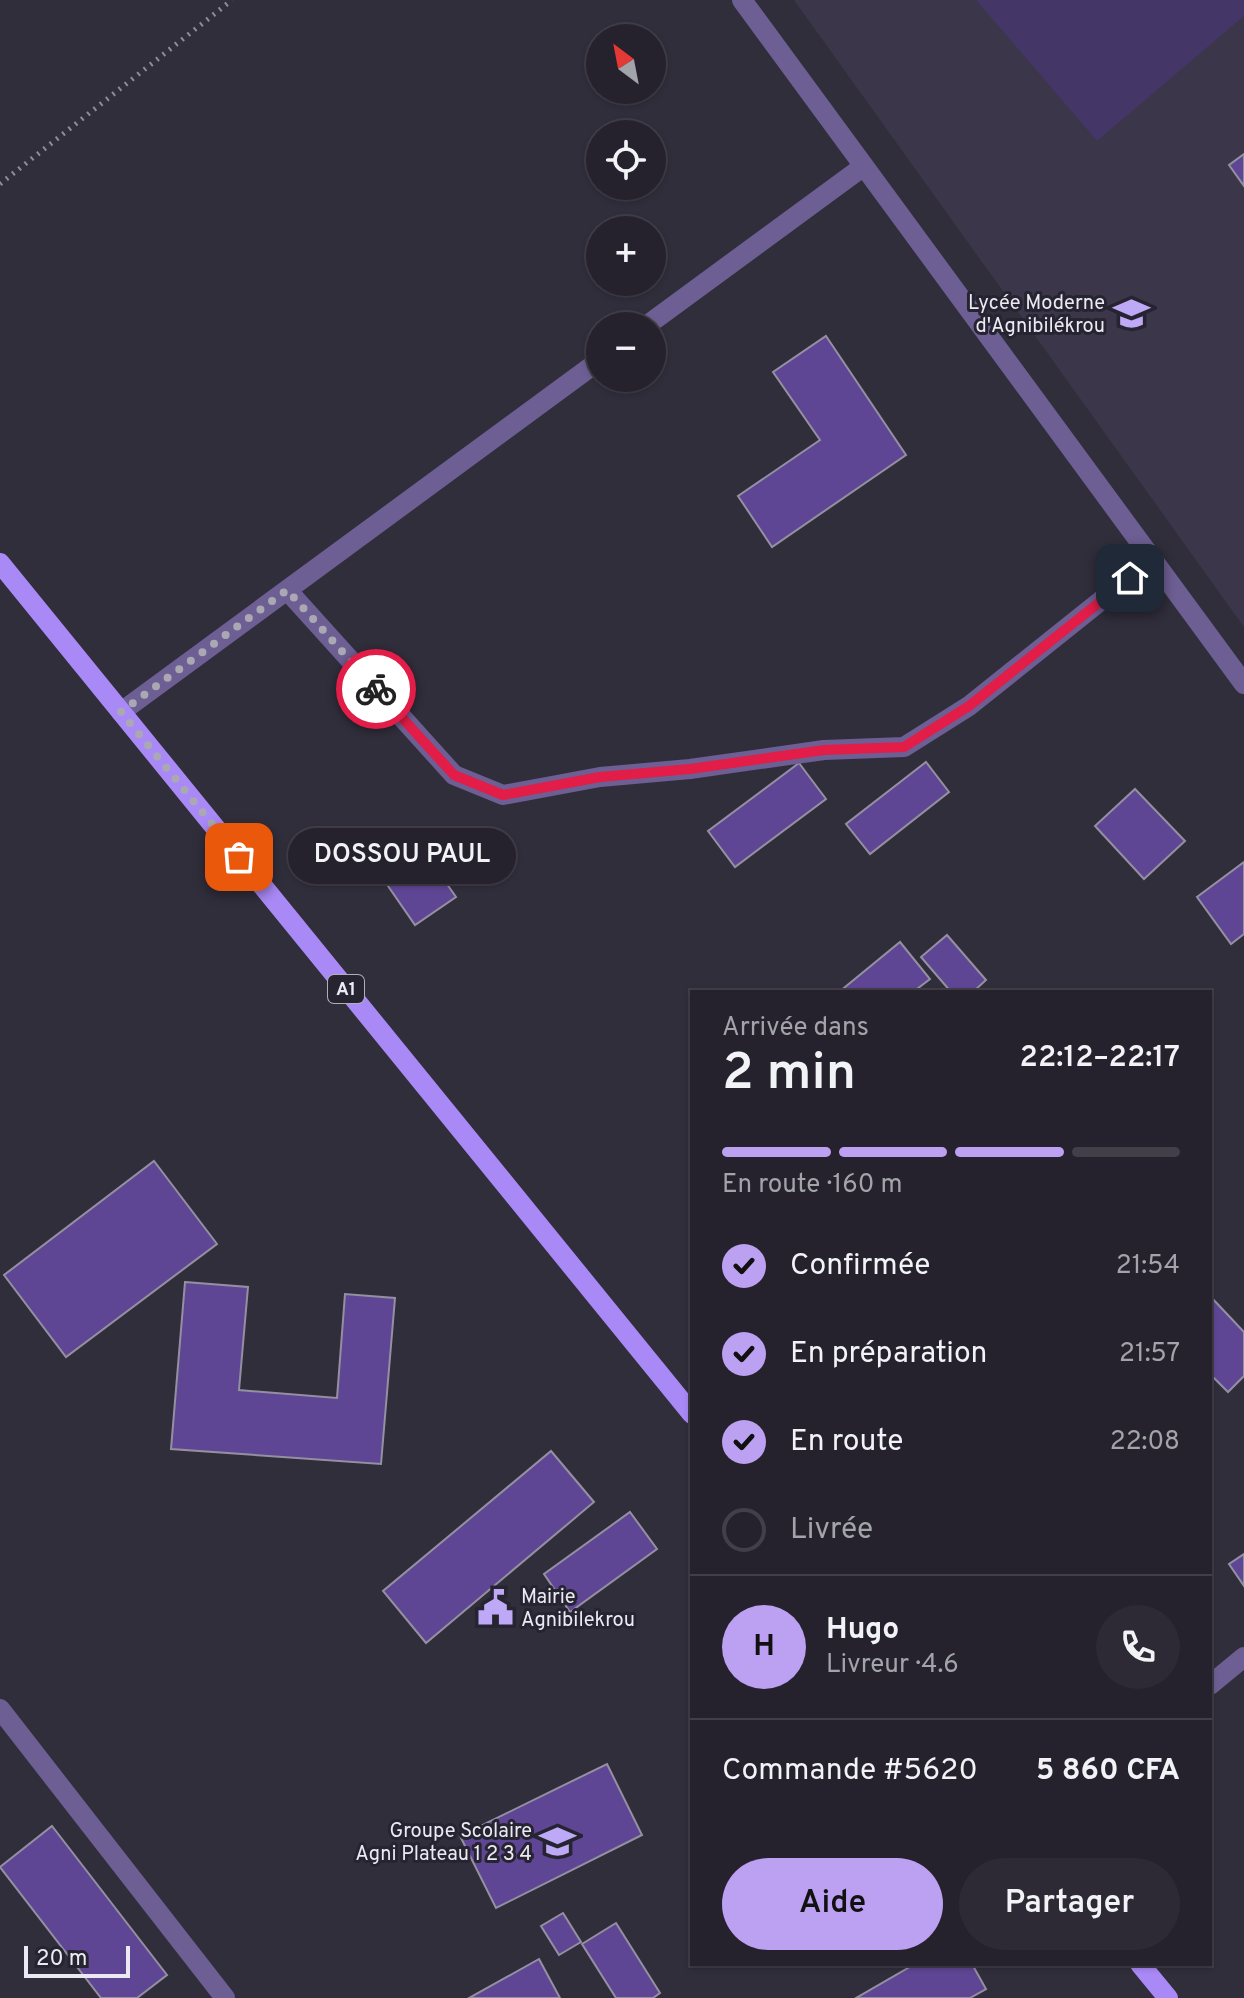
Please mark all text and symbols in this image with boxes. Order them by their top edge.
north arrow [586,24,666,104]
map controls [586,24,666,392]
button: locate [586,120,666,200]
button: + [586,216,666,296]
place label: Lycée Moderne d'Agnibilékrou [968,291,1105,340]
school or university icon: Lycée Moderne d'Agnibilékrou [1112,294,1150,332]
button: − [586,312,666,392]
pin [1096,544,1164,612]
icon: home [1108,556,1152,600]
courier [336,649,416,729]
icon: bike [354,667,398,711]
pin [205,823,273,891]
callout: DOSSOU PAUL [287,829,515,885]
icon: bag [217,835,261,879]
text: DOSSOU PAUL [314,839,490,872]
road number: A1 [328,975,364,1003]
text: Arrivée dans [722,1012,869,1045]
text: 22:12–22:17 [1020,1040,1180,1077]
text: 2 min [722,1042,856,1108]
text: En route · 160 m [722,1169,903,1202]
icon: check [722,1244,766,1288]
text: Confirmée [790,1248,930,1285]
text: 21:54 [1116,1250,1180,1283]
icon: check [722,1332,766,1376]
text: En préparation [790,1336,987,1373]
text: 21:57 [1119,1338,1180,1371]
icon: check [722,1420,766,1464]
text: En route [790,1424,904,1461]
text: 22:08 [1110,1426,1180,1459]
text: Livrée [790,1512,873,1549]
place label: Mairie Agnibilekrou [521,1585,635,1634]
public building icon: Mairie Agnibilekrou [476,1589,514,1627]
button: phone [1096,1605,1180,1689]
text: Hugo [826,1612,899,1649]
text: H [753,1629,775,1666]
text: Livreur · 4.6 [826,1649,959,1682]
text: Commande #5620 [722,1753,978,1790]
text: 5 860 CFA [1036,1753,1180,1790]
place label: Groupe Scolaire Agni Plateau 1 2 3 4 [355,1819,532,1868]
school or university icon: Groupe Scolaire Agni Plateau 1 2 3 4 [539,1822,577,1860]
button: Aide [722,1858,943,1950]
button: Partager [959,1858,1180,1950]
scale bar [24,1942,130,1978]
text: 20 m [36,1946,87,1973]

